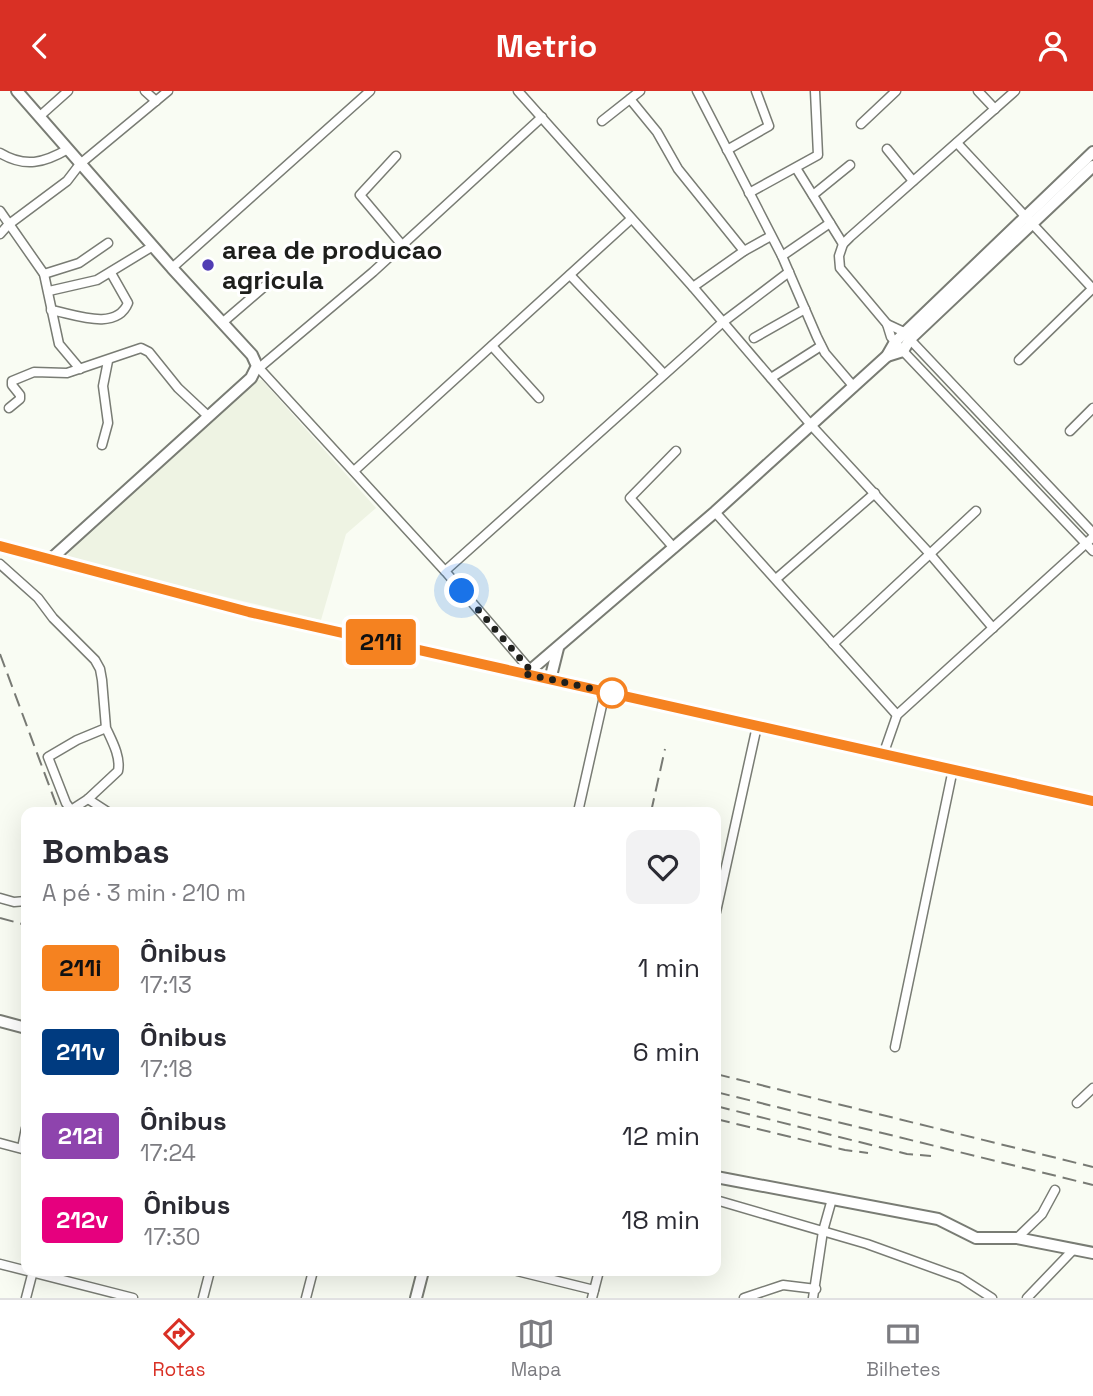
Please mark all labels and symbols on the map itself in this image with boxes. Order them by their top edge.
place label: area de producao agricula [222,233,443,297]
marker: area de producao agricula [200,257,216,273]
your location [444,573,479,608]
line badge: 211i [332,619,430,665]
unlabelled marker [597,678,627,708]

